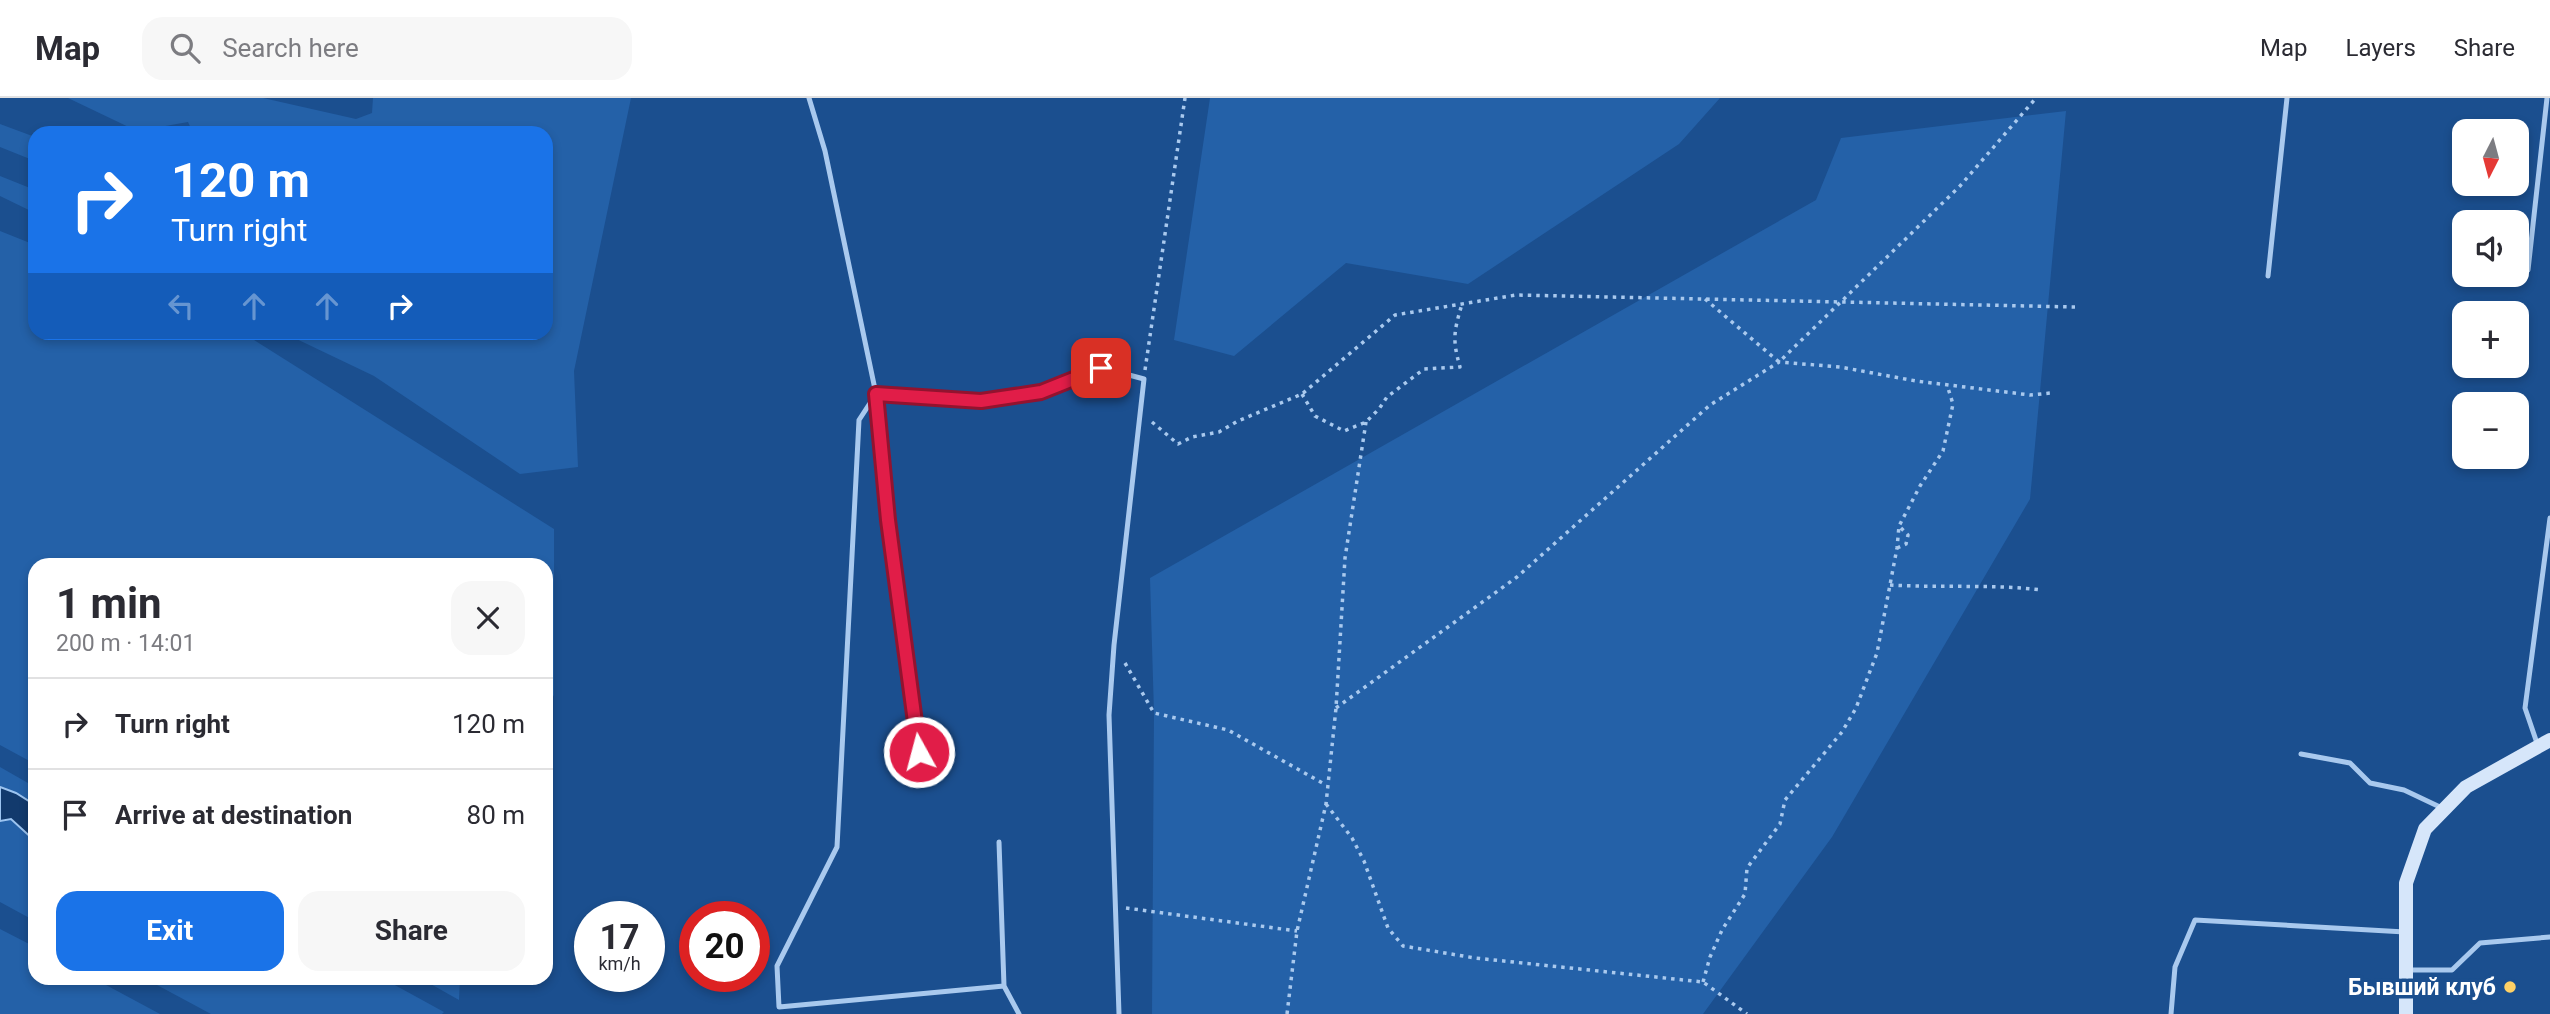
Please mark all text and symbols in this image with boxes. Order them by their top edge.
search box [142,17,632,80]
text: Map [35,29,100,68]
icon: search [166,29,204,67]
text: Search here [222,33,359,63]
text: Map [2260,34,2308,62]
text: Layers [2346,34,2416,62]
text: Share [2454,34,2515,62]
north arrow [2452,119,2529,196]
map controls [2452,119,2529,469]
text: 120 m [171,152,310,209]
icon: right [56,154,147,245]
button: sound [2452,210,2529,287]
text: Turn right [171,211,307,249]
icon: left [162,287,200,325]
icon: ahead [235,287,273,325]
icon: ahead [308,287,346,325]
icon: right [381,287,419,325]
button: + [2452,301,2529,378]
pin [1071,338,1131,398]
icon: arrive [1082,349,1120,387]
button: − [2452,392,2529,469]
text: 1 min [56,579,162,628]
button: close [451,581,525,655]
text: 200 m · 14:01 [56,630,195,657]
icon: right [56,705,94,743]
text: Turn right [115,709,230,739]
text: 120 m [452,709,525,739]
position arrow [882,715,956,789]
icon: arrive [56,796,94,834]
text: Arrive at destination [115,800,352,830]
text: 80 m [467,800,525,830]
button: Exit [56,891,284,971]
button: Share [298,891,525,971]
speed limit sign: 20 [679,901,770,992]
text: 17 [599,917,640,958]
text: km/h [598,953,641,974]
place label: Бывший клуб [2348,974,2496,1001]
marker: Бывший клуб [2502,979,2518,995]

